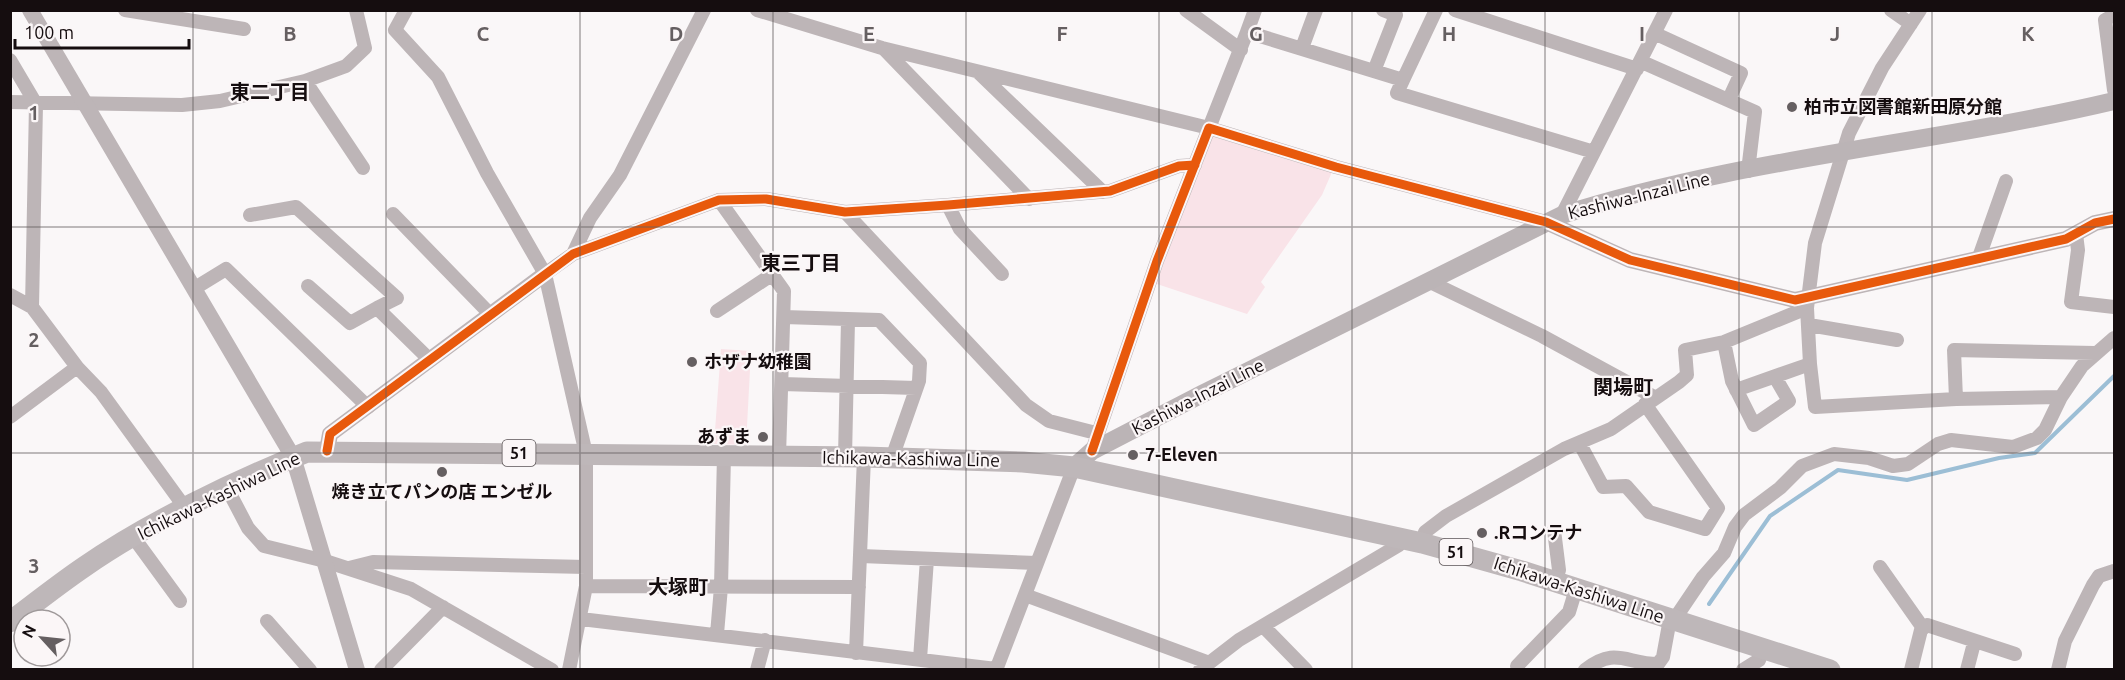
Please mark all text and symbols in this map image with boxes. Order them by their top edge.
scale bar [15,12,189,50]
text: 100 m [24,22,74,42]
text: B [283,22,297,45]
text: C [477,22,490,45]
text: D [669,22,683,45]
text: E [863,22,875,45]
text: F [1056,22,1068,45]
text: G [1249,22,1263,45]
text: H [1442,22,1456,45]
text: I [1639,22,1645,45]
text: J [1830,22,1840,45]
text: K [2021,22,2035,45]
district label: 東二丁目 [230,80,310,103]
place label: 柏市立図書館新田原分館 [1804,96,2002,116]
marker: 柏市立図書館新田原分館 [1785,100,1799,114]
text: 1 [28,101,40,124]
street label: Kashiwa-Inzai Line [1566,168,1712,222]
district label: 東三丁目 [761,251,841,274]
text: 2 [28,328,40,351]
place label: ホザナ幼稚園 [704,351,812,371]
street label: Kashiwa-Inzai Line [1128,354,1267,438]
marker: ホザナ幼稚園 [685,355,699,369]
district label: 関場町 [1593,375,1653,398]
place label: あずま [697,426,751,446]
marker: あずま [756,430,770,444]
road number: 51 [502,440,536,466]
place label: 7-Eleven [1145,444,1218,464]
street label: Ichikawa-Kashiwa Line [822,446,1000,470]
street label: Ichikawa-Kashiwa Line [134,447,303,543]
marker: 7-Eleven [1126,448,1140,462]
marker: 焼き立てパンの店 エンゼル [435,465,449,479]
place label: 焼き立てパンの店 エンゼル [331,481,553,501]
place label: .Rコンテナ [1494,522,1582,542]
marker: .Rコンテナ [1475,526,1489,540]
road number: 51 [1440,539,1472,565]
street label: Ichikawa-Kashiwa Line [1492,552,1667,626]
text: 3 [28,554,40,577]
district label: 大塚町 [648,575,708,598]
north arrow [12,608,72,668]
text: N [18,622,39,641]

